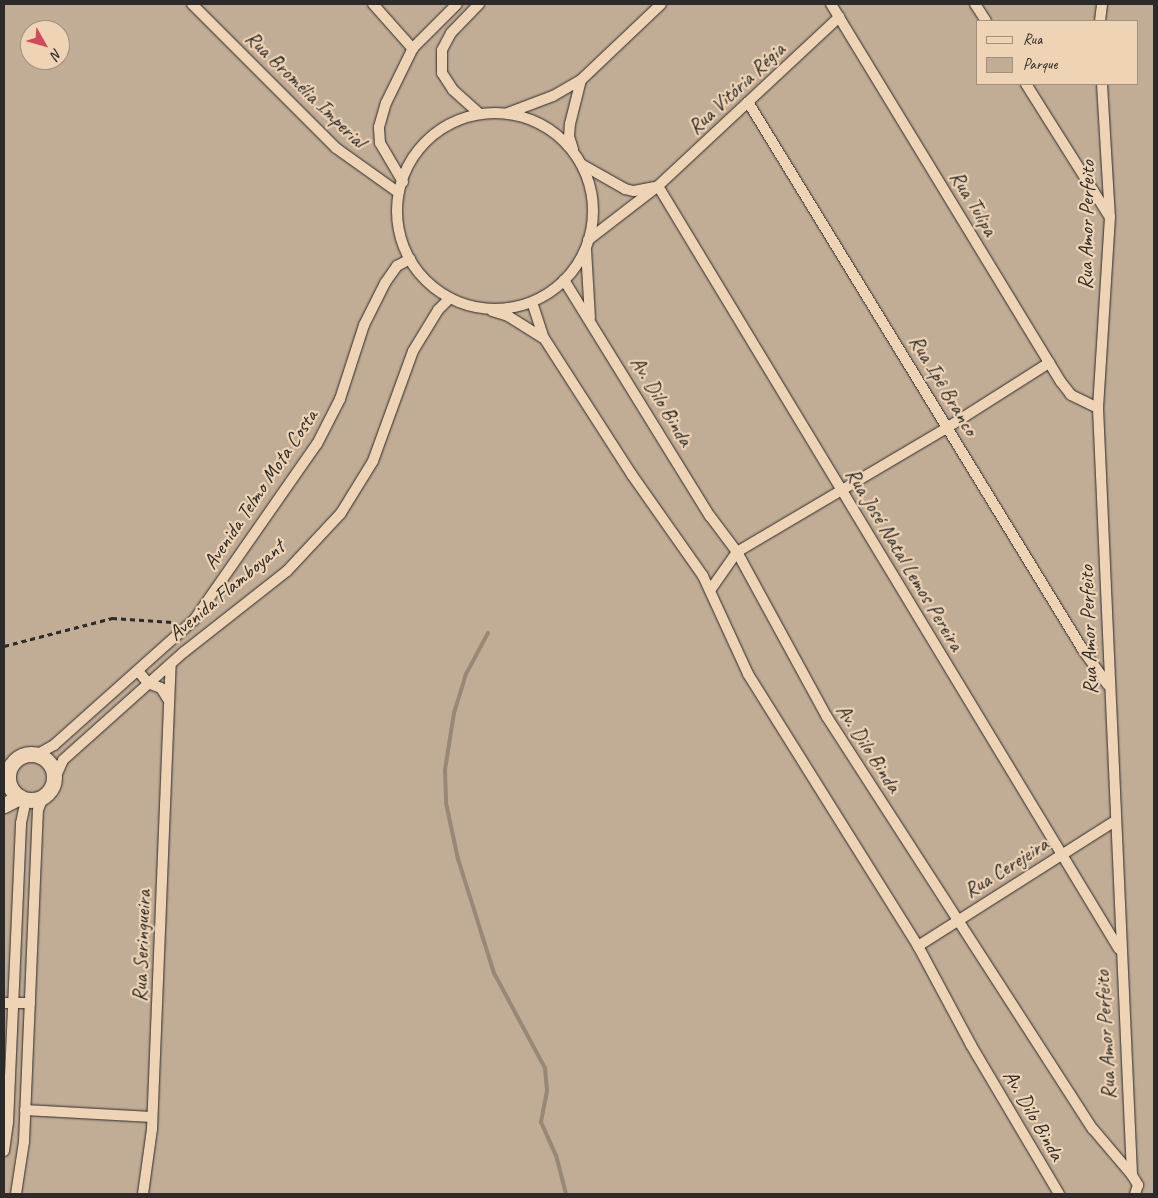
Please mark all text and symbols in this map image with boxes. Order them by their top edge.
north arrow [20,20,70,70]
legend [976,20,1138,85]
street label: Rua Bromélia Imperial [241,25,371,153]
text: Rua [1023,30,1042,49]
street label: Rua Vitória Régia [682,37,790,139]
text: N [47,45,66,63]
text: Parque [1023,55,1057,74]
street label: Rua Amor Perfeito [1072,160,1100,290]
street label: Rua Tulipa [945,166,1003,240]
street label: Rua Ipê Branco [904,330,984,440]
street label: Av. Dilo Binda [625,352,699,450]
street label: Avenida Telmo Mota Costa [198,405,322,573]
street label: Rua José Natal Lemos Pereira [840,463,970,655]
street label: Avenida Flamboyant [163,534,289,646]
street label: Rua Amor Perfeito [1073,565,1103,695]
street label: Av. Dilo Binda [831,699,907,797]
street label: Rua Cerejeira [959,831,1053,903]
street label: Rua Seringueira [126,890,156,1002]
street label: Rua Amor Perfeito [1089,970,1121,1100]
street label: Av. Dilo Binda [998,1065,1070,1165]

